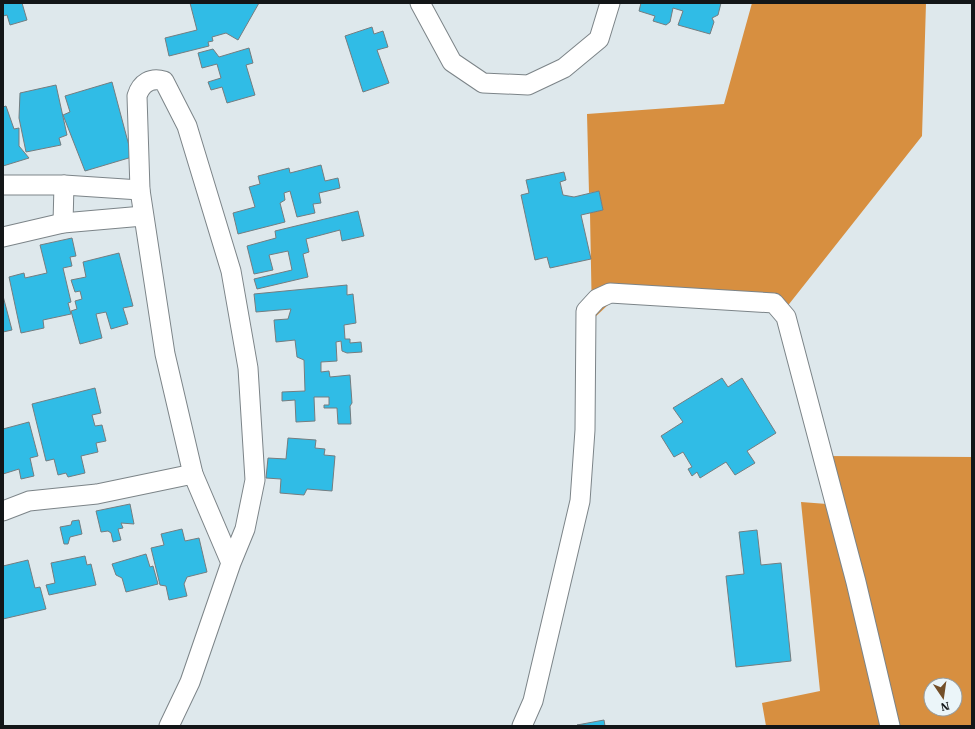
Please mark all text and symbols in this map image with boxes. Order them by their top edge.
north arrow [923,677,963,717]
text: N [939,699,951,715]

